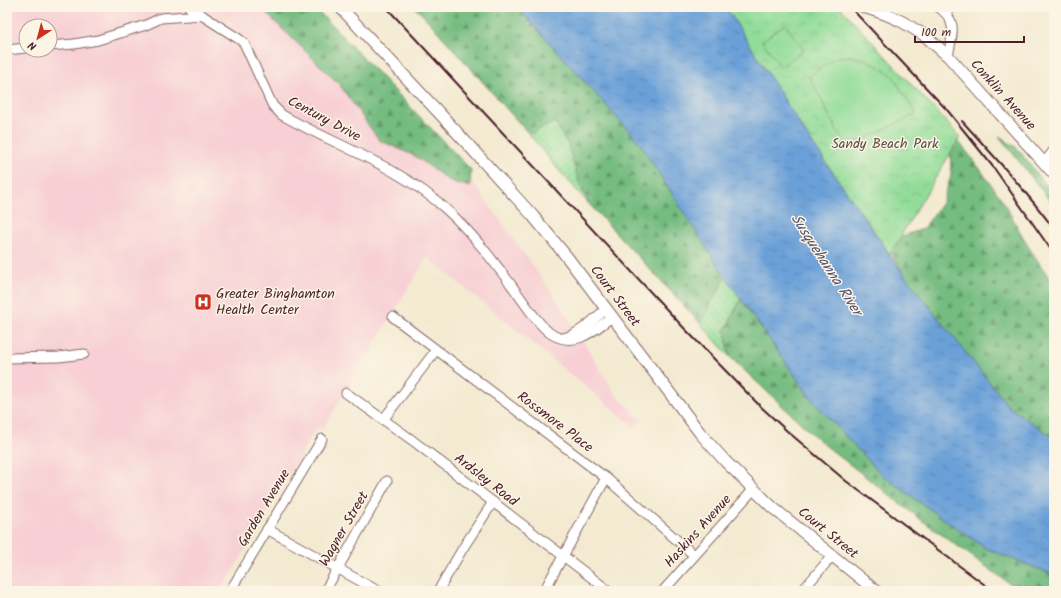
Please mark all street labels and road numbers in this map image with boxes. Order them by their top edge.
street label: Conklin Avenue [965,54,1042,136]
street label: Century Drive [283,90,365,148]
street label: Court Street [584,260,646,332]
street label: Rossmore Place [512,386,598,458]
street label: Ardsley Road [449,448,524,513]
street label: Garden Avenue [232,464,296,551]
street label: Wagner Street [314,487,375,571]
street label: Haskins Avenue [659,489,737,573]
street label: Court Street [793,502,864,565]

